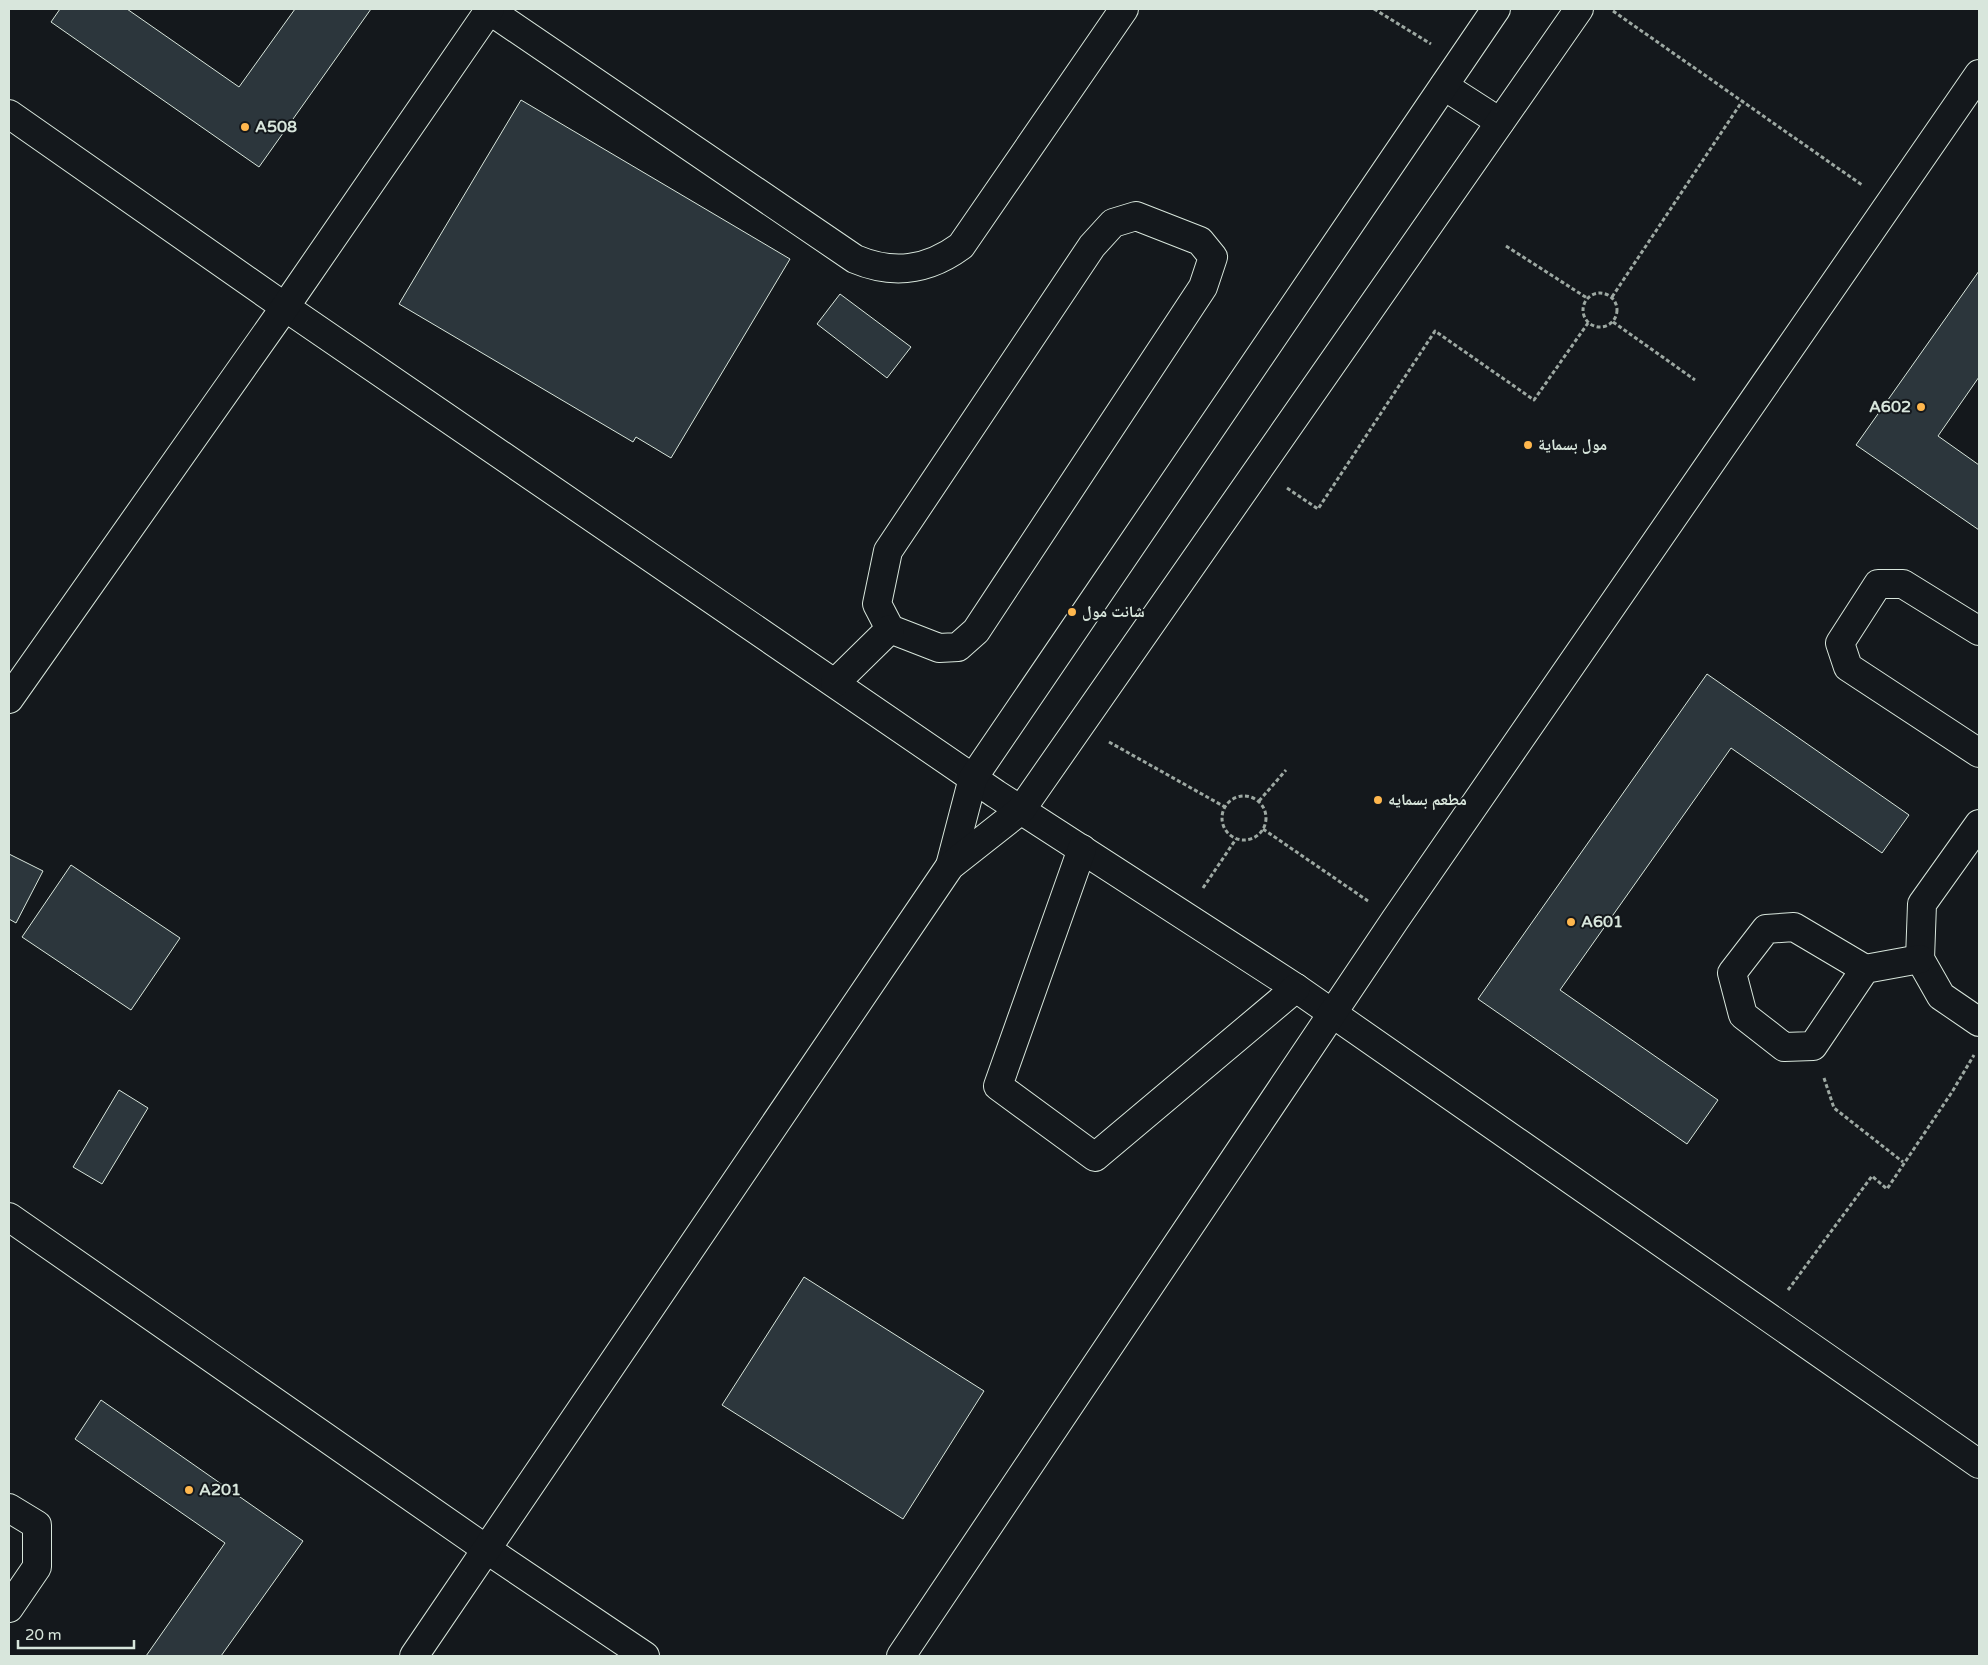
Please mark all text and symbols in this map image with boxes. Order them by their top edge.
place label: A508 [255,117,297,137]
marker: A508 [239,121,251,133]
place label: A602 [1869,397,1911,417]
marker: A602 [1915,401,1927,413]
place label: مول بسماية [1538,435,1607,455]
marker: مول بسماية [1522,439,1534,451]
place label: شانت مول [1082,602,1145,622]
marker: شانت مول [1066,606,1078,618]
place label: مطعم بسمايه [1388,790,1467,811]
marker: مطعم بسمايه [1372,794,1384,806]
place label: A601 [1581,912,1623,932]
marker: A601 [1565,916,1577,928]
place label: A201 [199,1480,241,1500]
marker: A201 [183,1484,195,1496]
scale bar [18,1618,134,1650]
text: 20 m [25,1626,62,1644]

